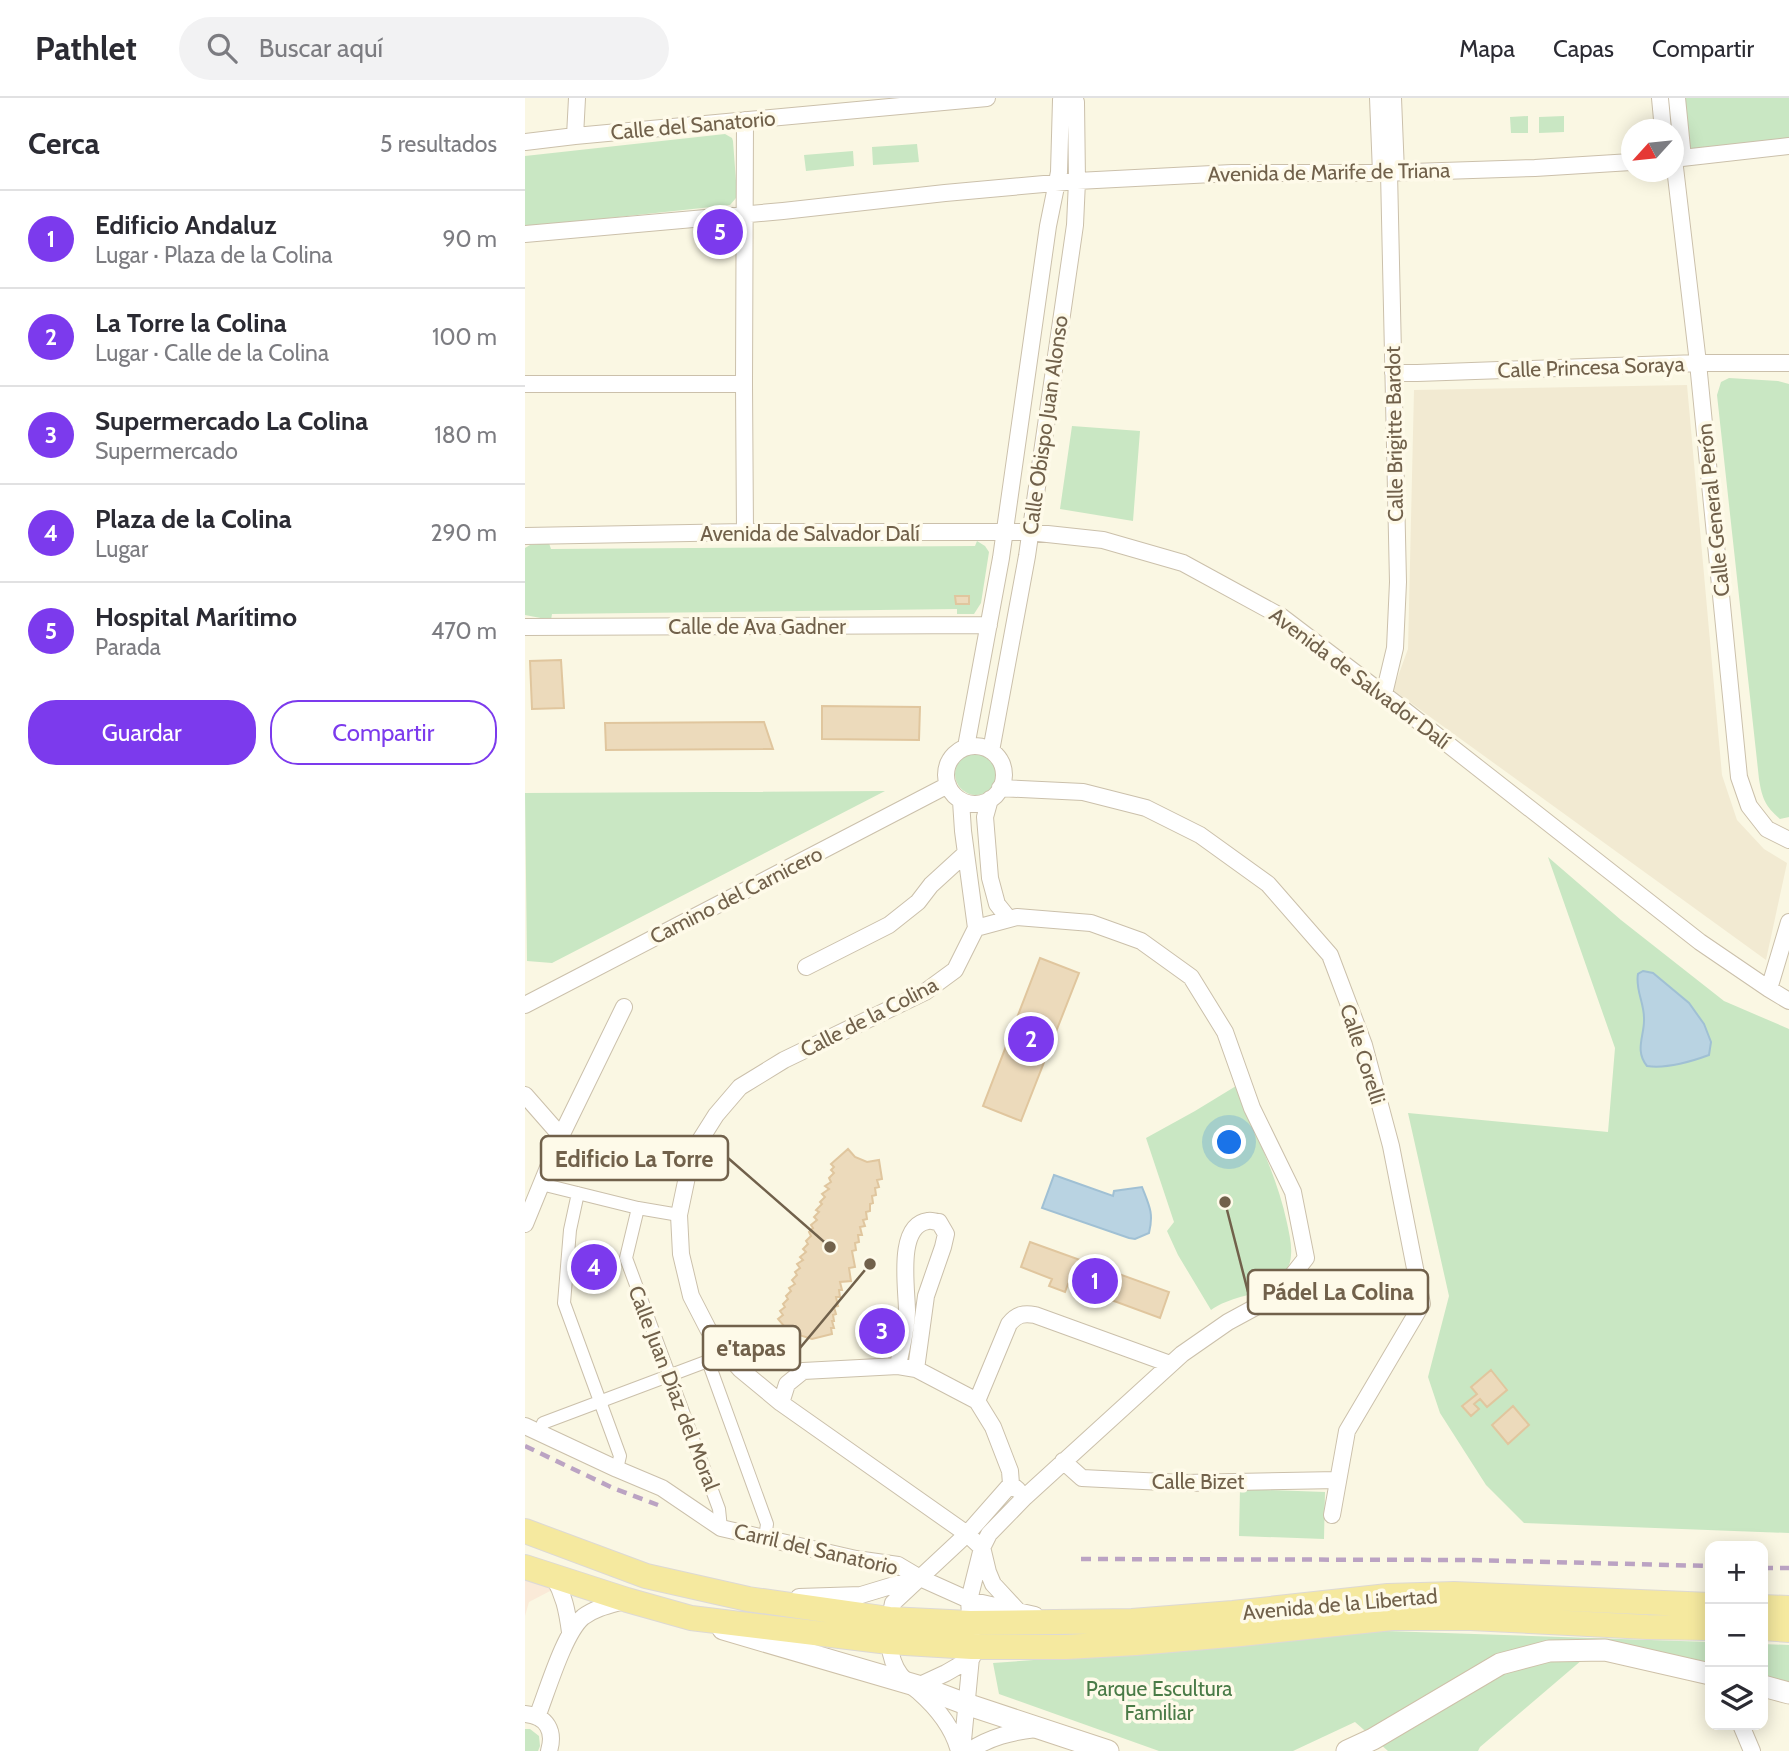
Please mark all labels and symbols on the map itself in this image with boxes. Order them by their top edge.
street label: Calle del Sanatorio [609,105,777,145]
north arrow [1621,119,1684,182]
street label: Avenida de Marife de Triana [1207,157,1451,187]
pin: 5 [697,206,743,258]
street label: Calle Obispo Juan Alonso [1017,314,1073,536]
street label: Calle Brigitte Bardot [1380,346,1408,522]
street label: Calle Princesa Soraya [1497,351,1685,383]
street label: Calle General Perón [1691,422,1735,598]
street label: Avenida de Salvador Dalí [700,521,920,546]
street label: Avenida de Salvador Dalí [1265,602,1456,754]
street label: Calle de Ava Gadner [668,614,846,639]
street label: Camino del Carnicero [646,841,826,949]
street label: Calle de la Colina [796,972,942,1062]
street label: Calle Corelli [1335,1001,1391,1107]
pin: 2 [1008,1013,1054,1065]
your location [1212,1125,1246,1159]
callout: Edificio La Torre [541,1136,728,1180]
text: Edificio La Torre [555,1145,713,1173]
pin: 4 [571,1241,617,1293]
pin: 1 [1072,1255,1118,1307]
callout: Pádel La Colina [1248,1270,1428,1314]
text: Pádel La Colina [1262,1278,1414,1306]
street label: Calle Juan Díaz del Moral [623,1282,725,1494]
pin: 3 [859,1305,905,1357]
callout: e'tapas [703,1326,800,1370]
text: e'tapas [716,1334,786,1362]
street label: Calle Bizet [1152,1469,1244,1494]
street label: Carril del Sanatorio [732,1518,900,1580]
street label: Avenida de la Libertad [1242,1583,1438,1625]
park label: Parque Escultura Familiar [1086,1676,1232,1725]

